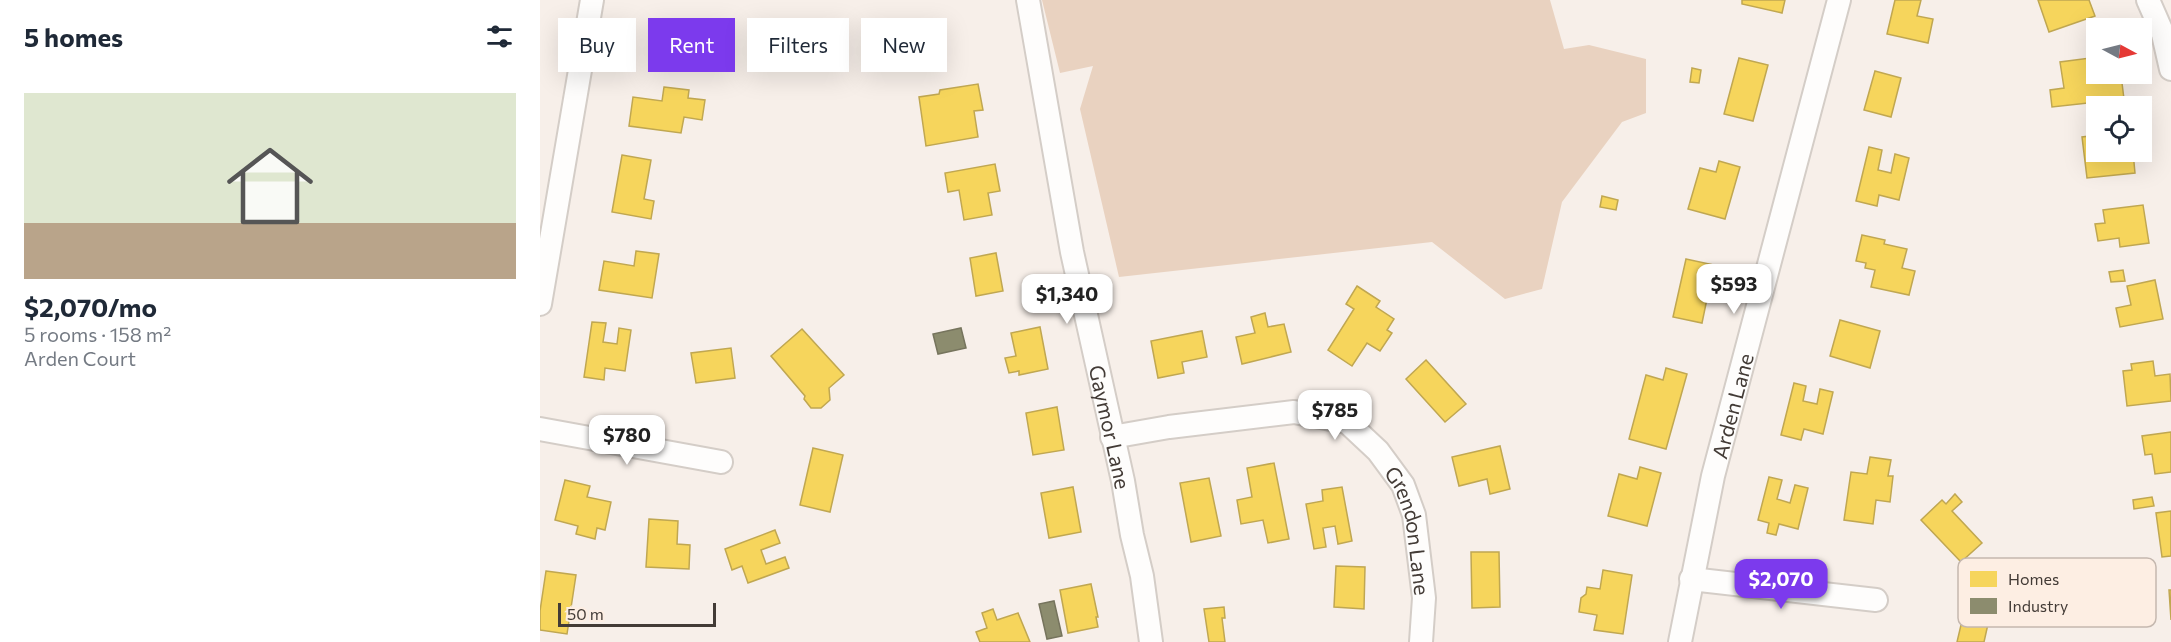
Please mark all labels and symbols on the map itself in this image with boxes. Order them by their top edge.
north arrow [2086,18,2152,84]
pin: $593 [1698,264,1770,315]
pin: $1,340 [1018,274,1116,325]
street label: Arden Lane [1706,350,1758,461]
street label: Gaymor Lane [1085,362,1137,491]
pin: $785 [1299,390,1371,441]
pin: $780 [591,415,663,466]
street label: Grendon Lane [1380,461,1436,596]
legend [1958,558,2156,627]
pin: $2,070 [1732,559,1830,610]
text: Homes [2008,569,2059,588]
text: Industry [2008,596,2068,615]
scale bar [558,600,716,628]

